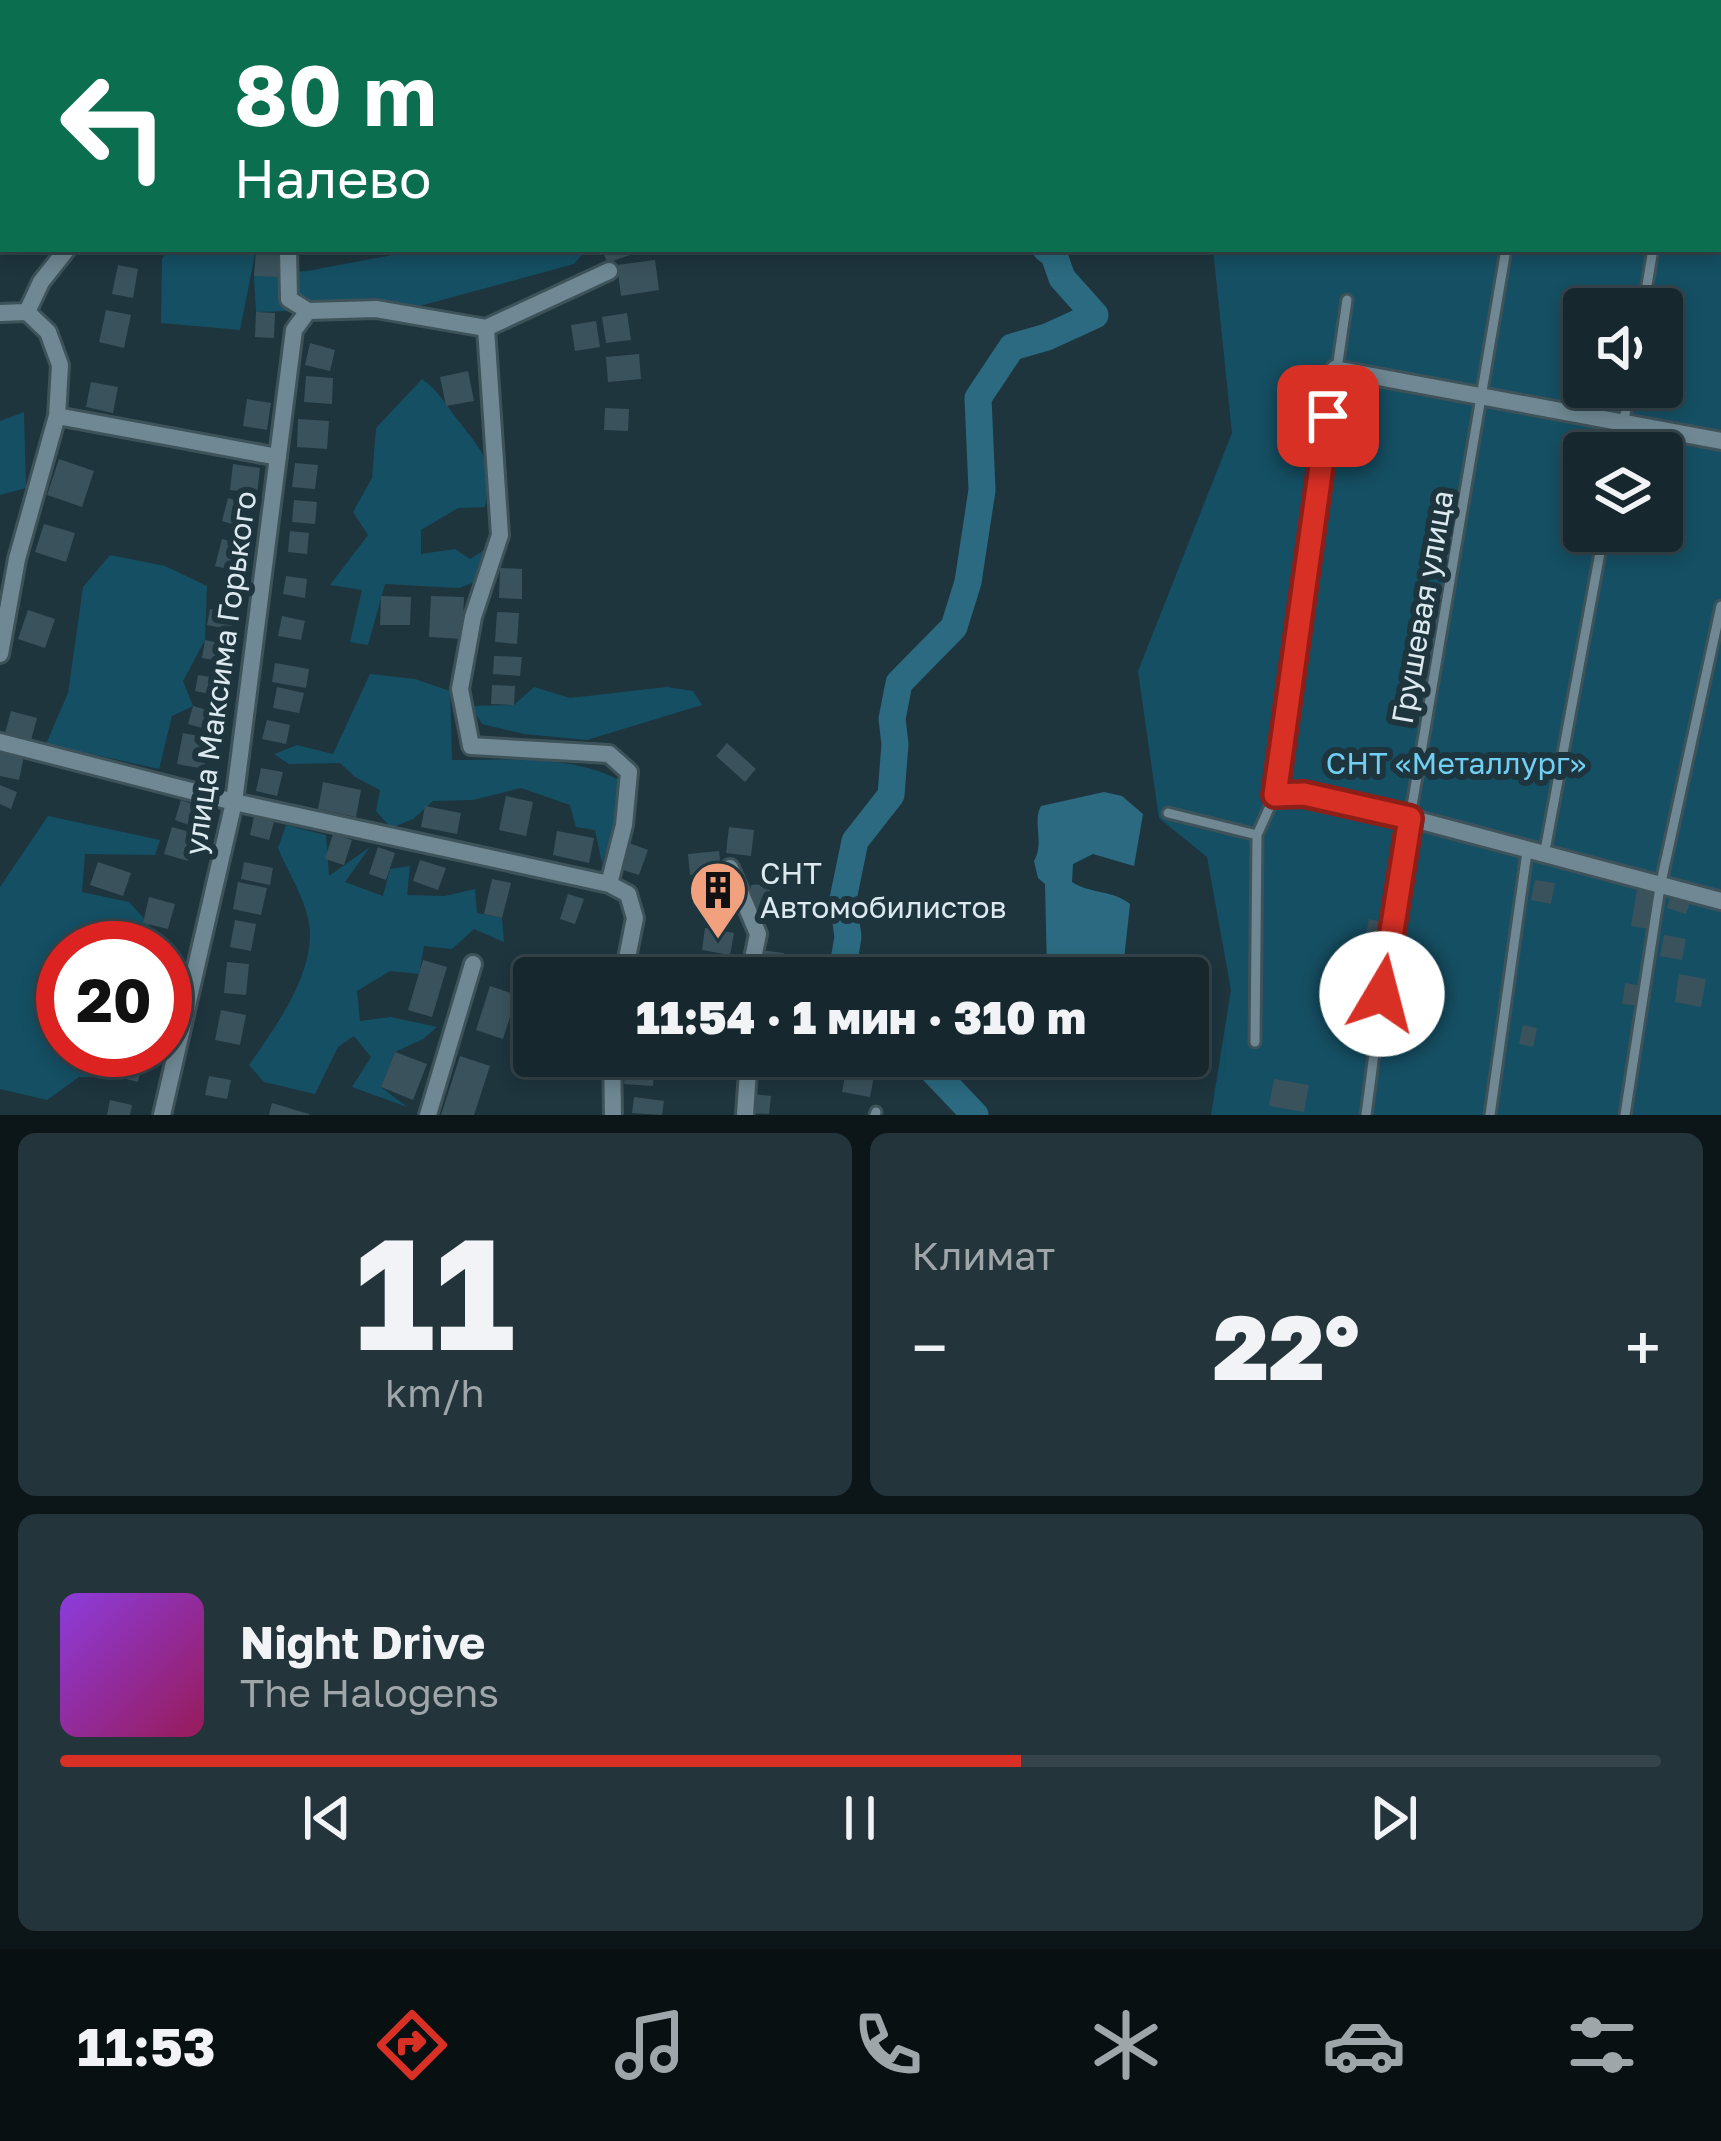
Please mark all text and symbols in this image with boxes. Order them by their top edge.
text: 80 m [234,44,437,144]
icon: left [36,48,192,204]
text: Налево [234,145,431,210]
map controls [1563,288,1683,552]
button: sound [1563,288,1683,408]
pin [1277,365,1379,467]
icon: arrive [1295,383,1361,449]
button: layers [1563,432,1683,552]
street label: Грушевая улица [1384,488,1460,726]
street label: улица Максима Горького [177,489,263,857]
park label: СНТ «Металлург» [1326,745,1586,781]
place label: СНТ Автомобилистов [760,855,1006,925]
building icon: СНТ Автомобилистов [687,859,749,941]
speed limit sign: 20 [36,921,192,1077]
position arrow [1319,931,1445,1057]
text: 11:54 · 1 мин · 310 m [636,990,1086,1044]
text: 11 [354,1197,515,1384]
text: Климат [912,1232,1055,1279]
text: 22° [1213,1292,1360,1400]
text: − [912,1307,948,1387]
text: + [1625,1307,1661,1387]
text: km/h [385,1369,484,1416]
text: Night Drive [240,1615,485,1669]
text: The Halogens [240,1669,499,1716]
icon: previous [294,1785,360,1851]
icon: pause [827,1785,893,1851]
icon: next [1361,1785,1427,1851]
icon: directions [370,2003,454,2087]
icon: music [608,2003,692,2087]
icon: phone [846,2003,930,2087]
icon: climate [1084,2003,1168,2087]
icon: car [1322,2003,1406,2087]
icon: filters [1560,2003,1644,2087]
text: 11:53 [77,2013,216,2078]

